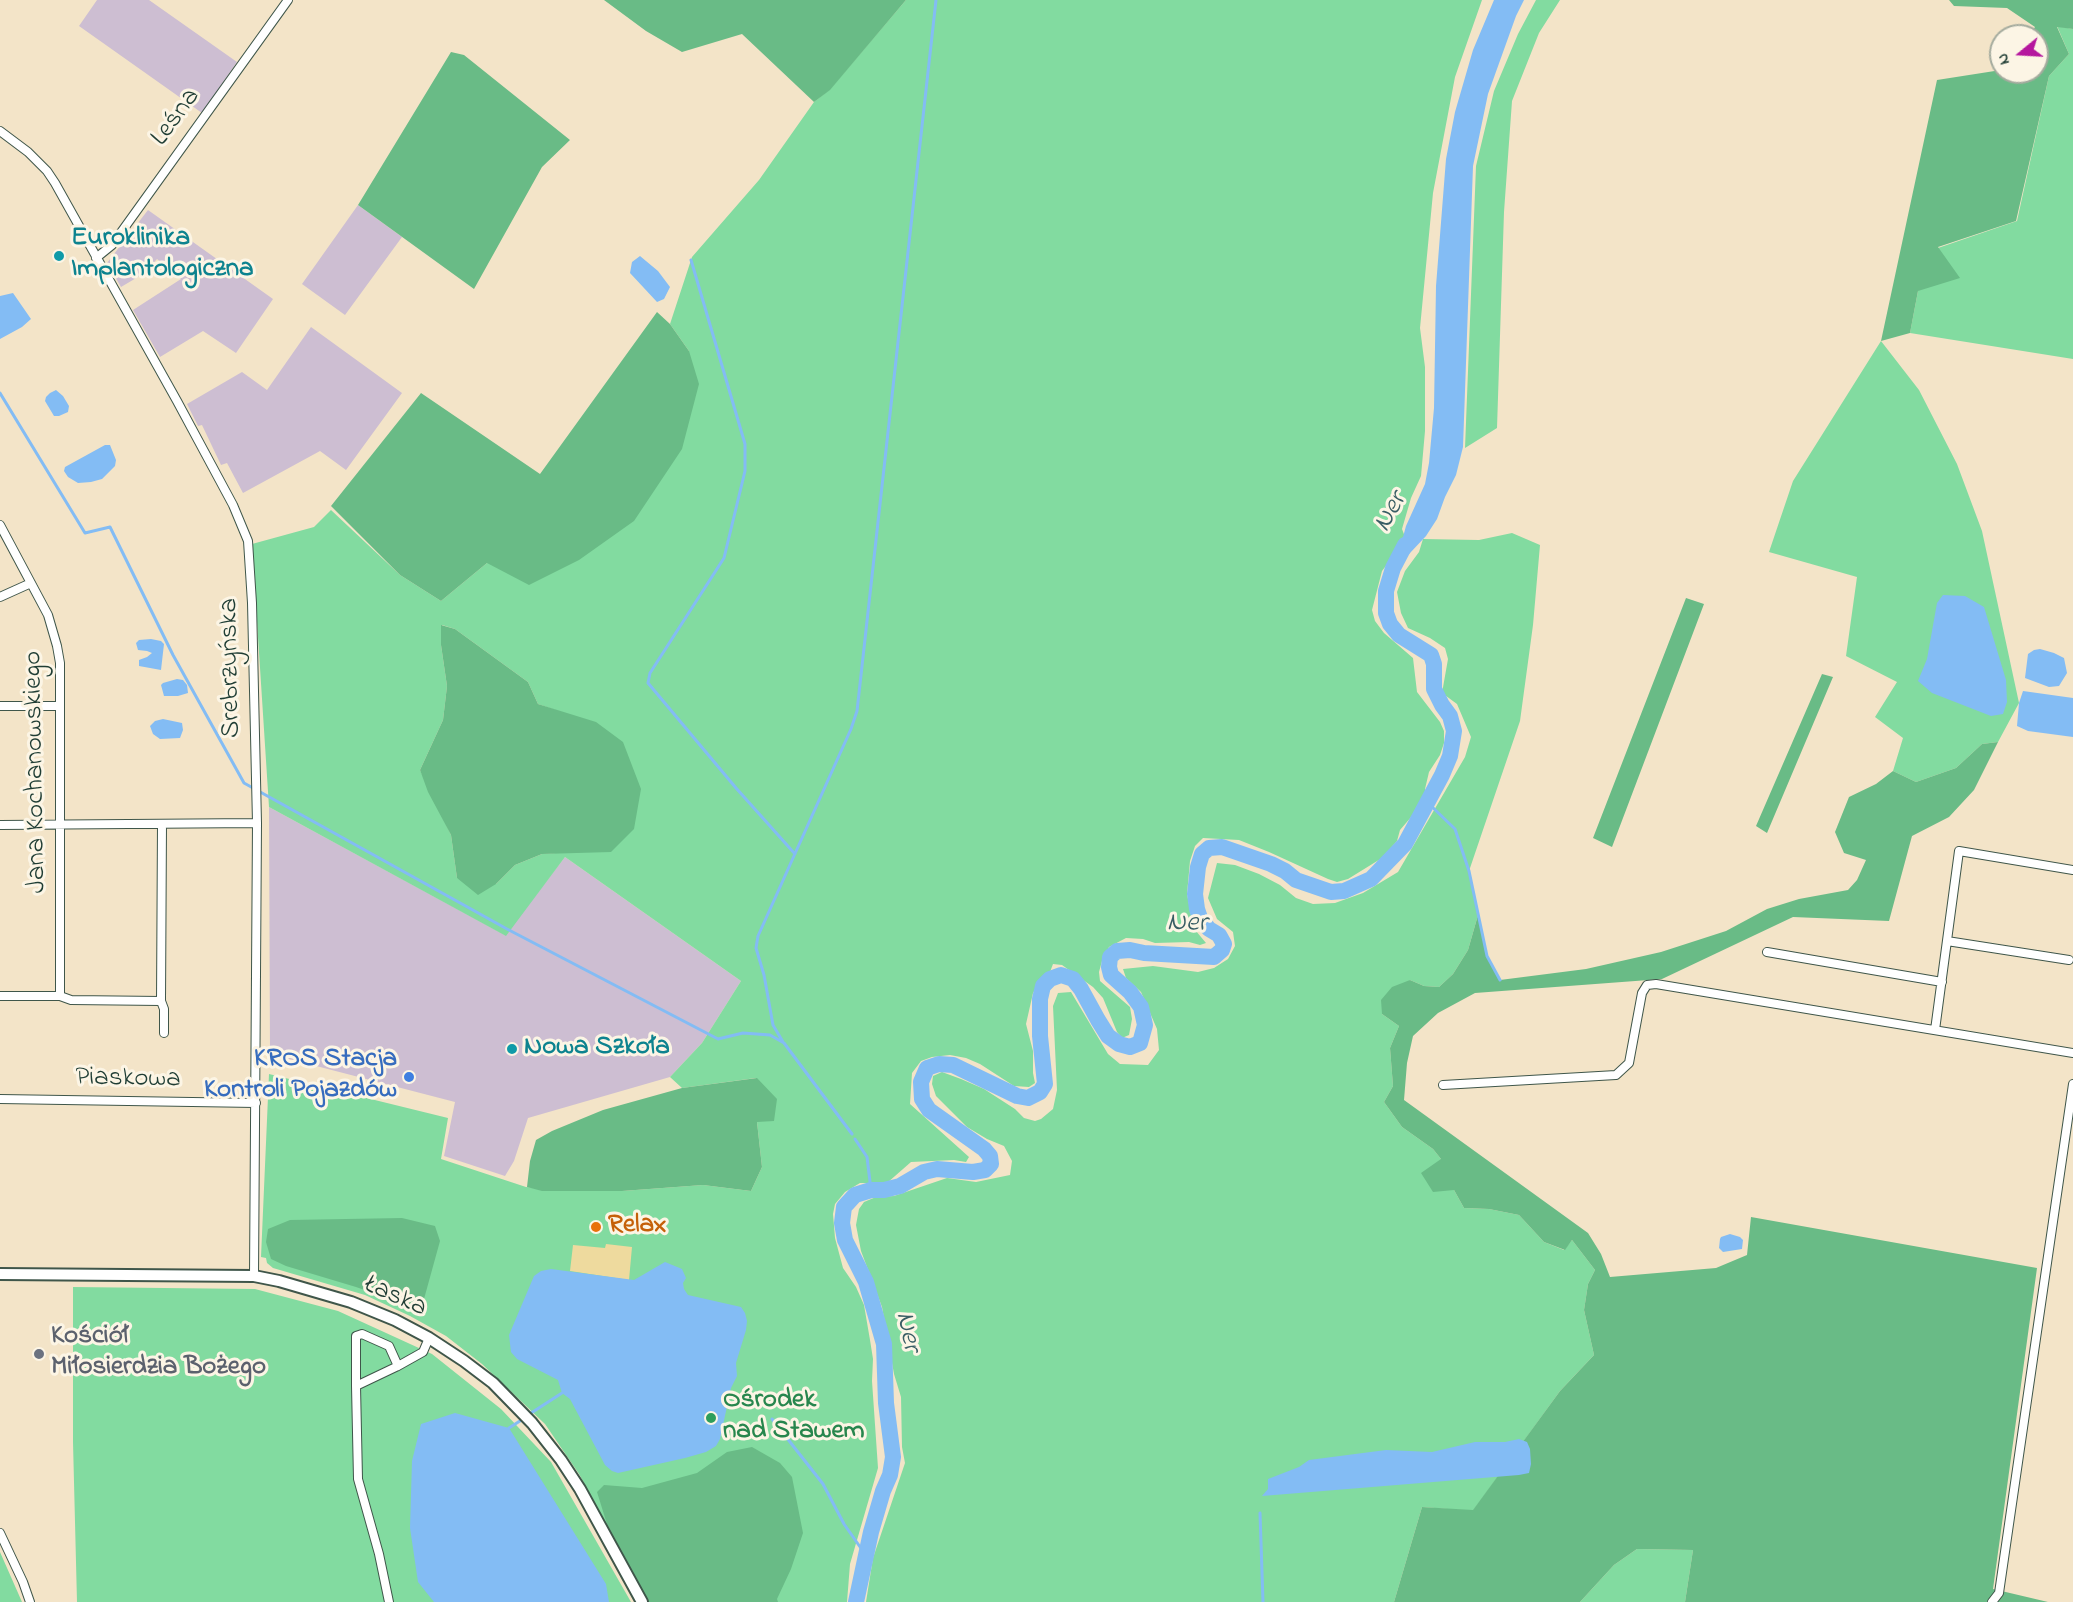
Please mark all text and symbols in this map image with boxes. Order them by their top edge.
north arrow [1989,24,2049,84]
text: N [1991,50,2017,68]
street label: Leśna [145,83,209,153]
place label: Euroklinika Implantologiczna [71,224,254,287]
marker: Euroklinika Implantologiczna [52,249,66,263]
water label: Ner [1368,487,1416,539]
street label: Srebrzyńska [215,598,249,738]
street label: Jana Kochanowskiego [19,650,55,894]
water label: Ner [1167,908,1207,942]
place label: Nowa Szkoła [524,1033,670,1065]
marker: Nowa Szkoła [505,1042,519,1056]
place label: KROS Stacja Kontroli Pojazdów [204,1045,397,1108]
street label: Piaskowa [75,1063,181,1097]
marker: KROS Stacja Kontroli Pojazdów [402,1070,416,1084]
place label: Relax [608,1211,666,1243]
marker: Relax [589,1220,603,1234]
street label: Łaska [359,1270,431,1326]
water label: Ner [885,1309,927,1355]
place label: Kościół Miłosierdzia Bożego [51,1322,266,1385]
marker: Kościół Miłosierdzia Bożego [32,1347,46,1361]
place label: Ośrodek nad Stawem [723,1386,865,1449]
marker: Ośrodek nad Stawem [704,1411,718,1425]

